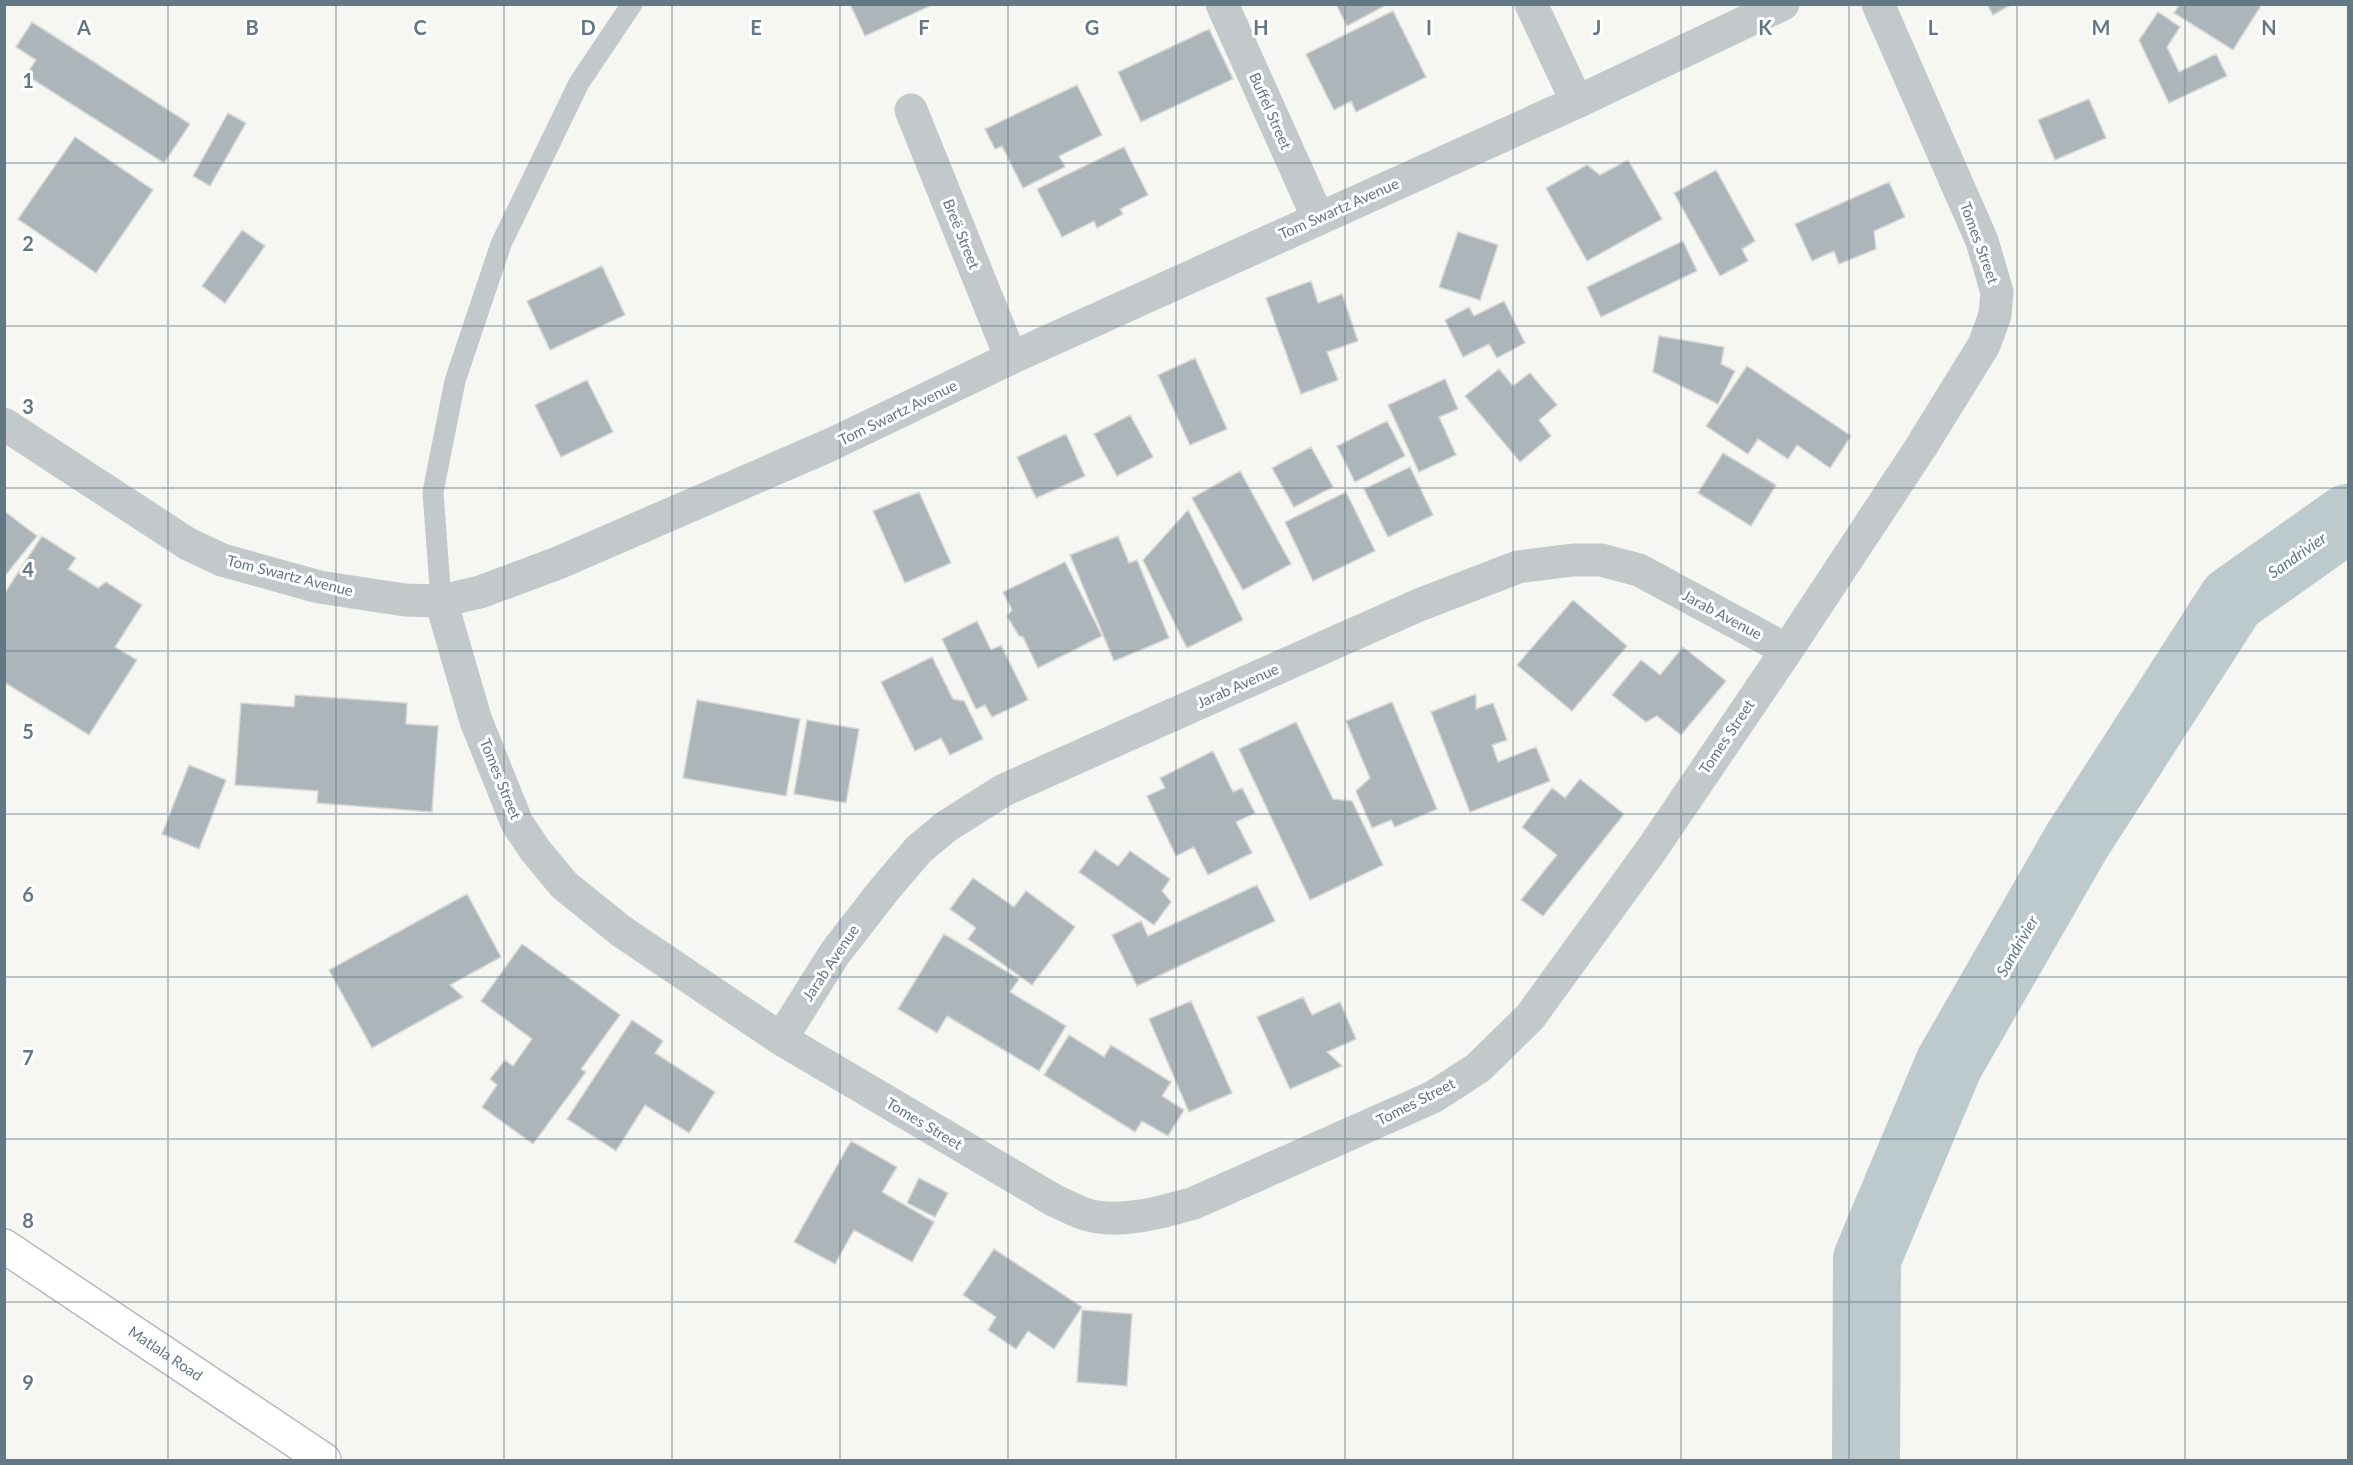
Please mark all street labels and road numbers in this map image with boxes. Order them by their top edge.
street label: Buffel Street [1246,69,1296,152]
street label: Tom Swartz Avenue [1276,174,1401,243]
street label: Breë Street [940,196,984,272]
street label: Tomes Street [1957,199,2003,287]
street label: Tom Swartz Avenue [835,376,960,449]
street label: Tom Swartz Avenue [225,551,355,599]
street label: Jarab Avenue [1680,586,1765,643]
street label: Jarab Avenue [1194,659,1281,711]
street label: Tomes Street [1695,695,1758,777]
street label: Tomes Street [477,736,526,822]
street label: Jarab Avenue [798,921,862,1004]
street label: Tomes Street [1373,1073,1458,1129]
street label: Tomes Street [883,1093,966,1153]
street label: Matlala Road [125,1322,206,1384]

